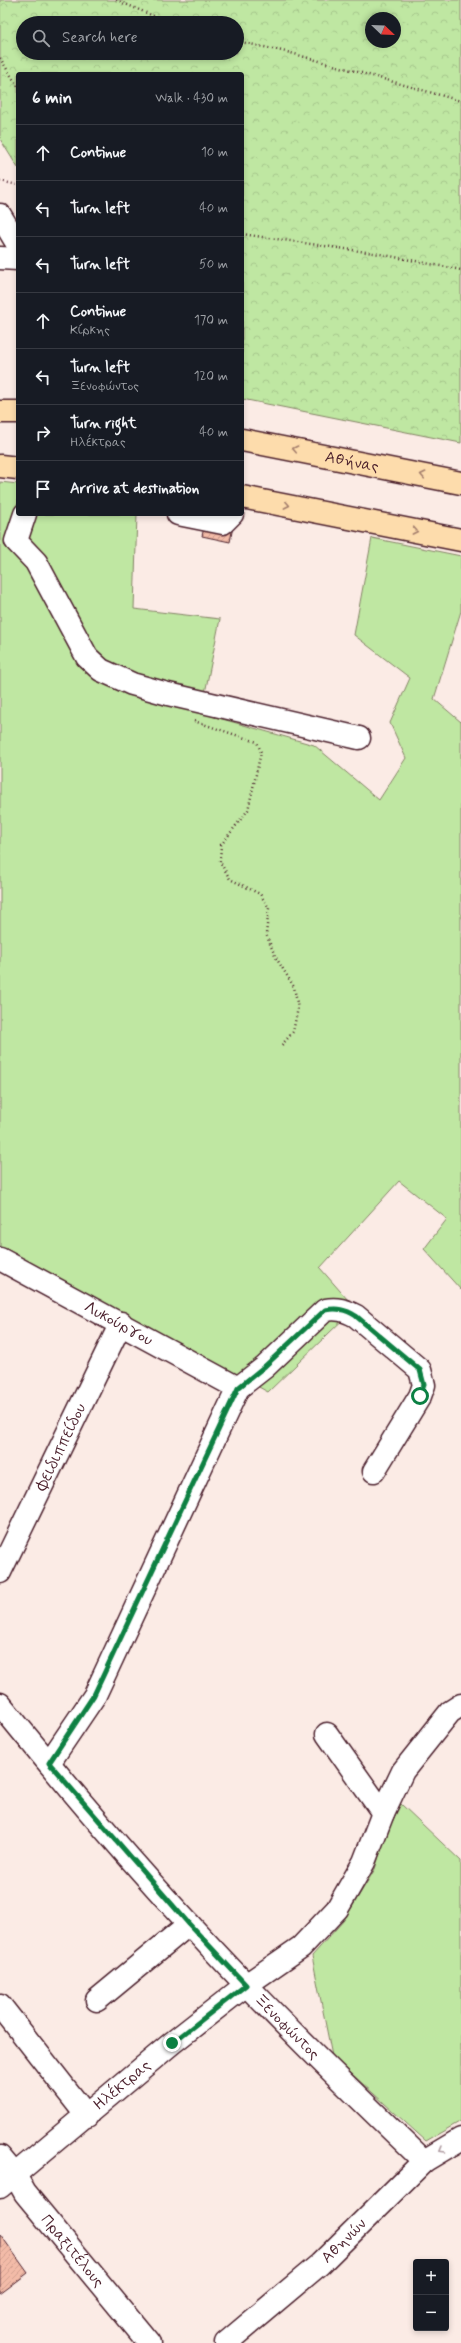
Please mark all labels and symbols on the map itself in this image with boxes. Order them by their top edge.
north arrow [365,12,401,48]
one-way arrow [292,446,299,454]
street label: Αθήνας [323,446,381,477]
one-way arrow [420,472,426,480]
one-way arrow [284,501,290,509]
one-way arrow [412,526,418,534]
street label: Λυκούργου [81,1296,157,1350]
route start [411,1387,429,1405]
street label: Φειδιππείδου [30,1400,91,1495]
street label: Ξενοφώντος [250,1989,324,2064]
route end [163,2034,181,2052]
street label: Ηλέκτρας [89,2055,155,2115]
one-way arrow [439,2145,446,2152]
street label: Πραξιτέλους [36,2210,109,2292]
street label: Αθηνών [316,2214,371,2268]

